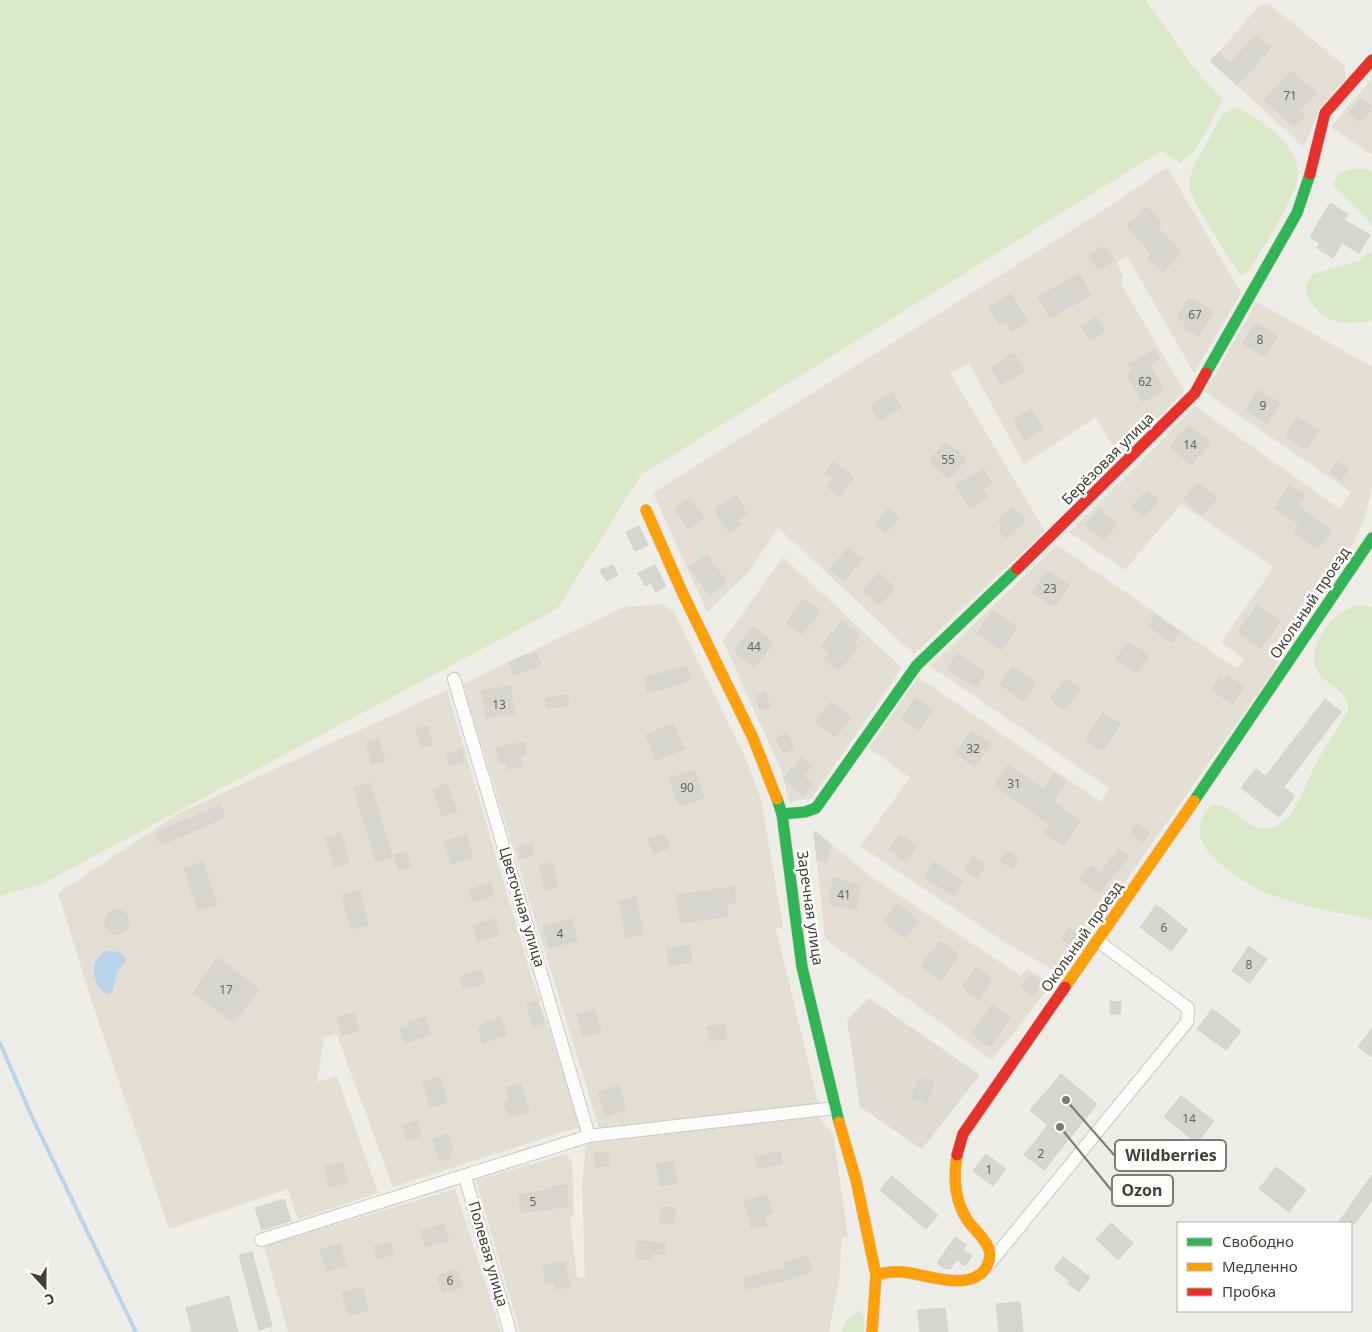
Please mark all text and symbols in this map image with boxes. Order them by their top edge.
house number: 71 [1283,87,1297,104]
house number: 67 [1188,306,1202,323]
house number: 8 [1257,331,1264,348]
house number: 62 [1138,373,1152,390]
house number: 9 [1260,397,1267,414]
street label: Берёзовая улица [1057,408,1158,509]
house number: 14 [1183,436,1197,453]
house number: 55 [941,451,955,468]
street label: Окольный проезд [1264,543,1354,662]
house number: 23 [1043,580,1057,597]
house number: 44 [747,638,761,655]
house number: 13 [492,696,506,713]
house number: 32 [966,740,980,757]
house number: 31 [1007,775,1021,792]
house number: 90 [680,779,694,796]
street label: Цветочная улица [495,844,551,969]
street label: Заречная улица [793,849,829,967]
street label: Окольный проезд [1036,877,1127,996]
house number: 41 [837,886,851,903]
house number: 6 [1161,919,1168,936]
house number: 4 [557,925,564,942]
house number: 8 [1246,956,1253,973]
house number: 17 [219,981,233,998]
house number: 14 [1182,1110,1196,1127]
callout: Wildberries [1115,1140,1226,1171]
text: Wildberries [1125,1144,1217,1166]
house number: 2 [1038,1145,1045,1162]
house number: 1 [986,1161,992,1178]
callout: Ozon [1112,1175,1173,1206]
text: Ozon [1122,1179,1162,1201]
house number: 5 [530,1193,537,1210]
street label: Полевая улица [464,1199,514,1309]
legend [1177,1222,1352,1312]
text: Свободно [1222,1231,1294,1251]
text: Медленно [1222,1256,1298,1276]
north arrow [20,1262,70,1312]
house number: 6 [447,1272,454,1289]
text: Пробка [1222,1281,1276,1301]
text: С [42,1289,57,1310]

